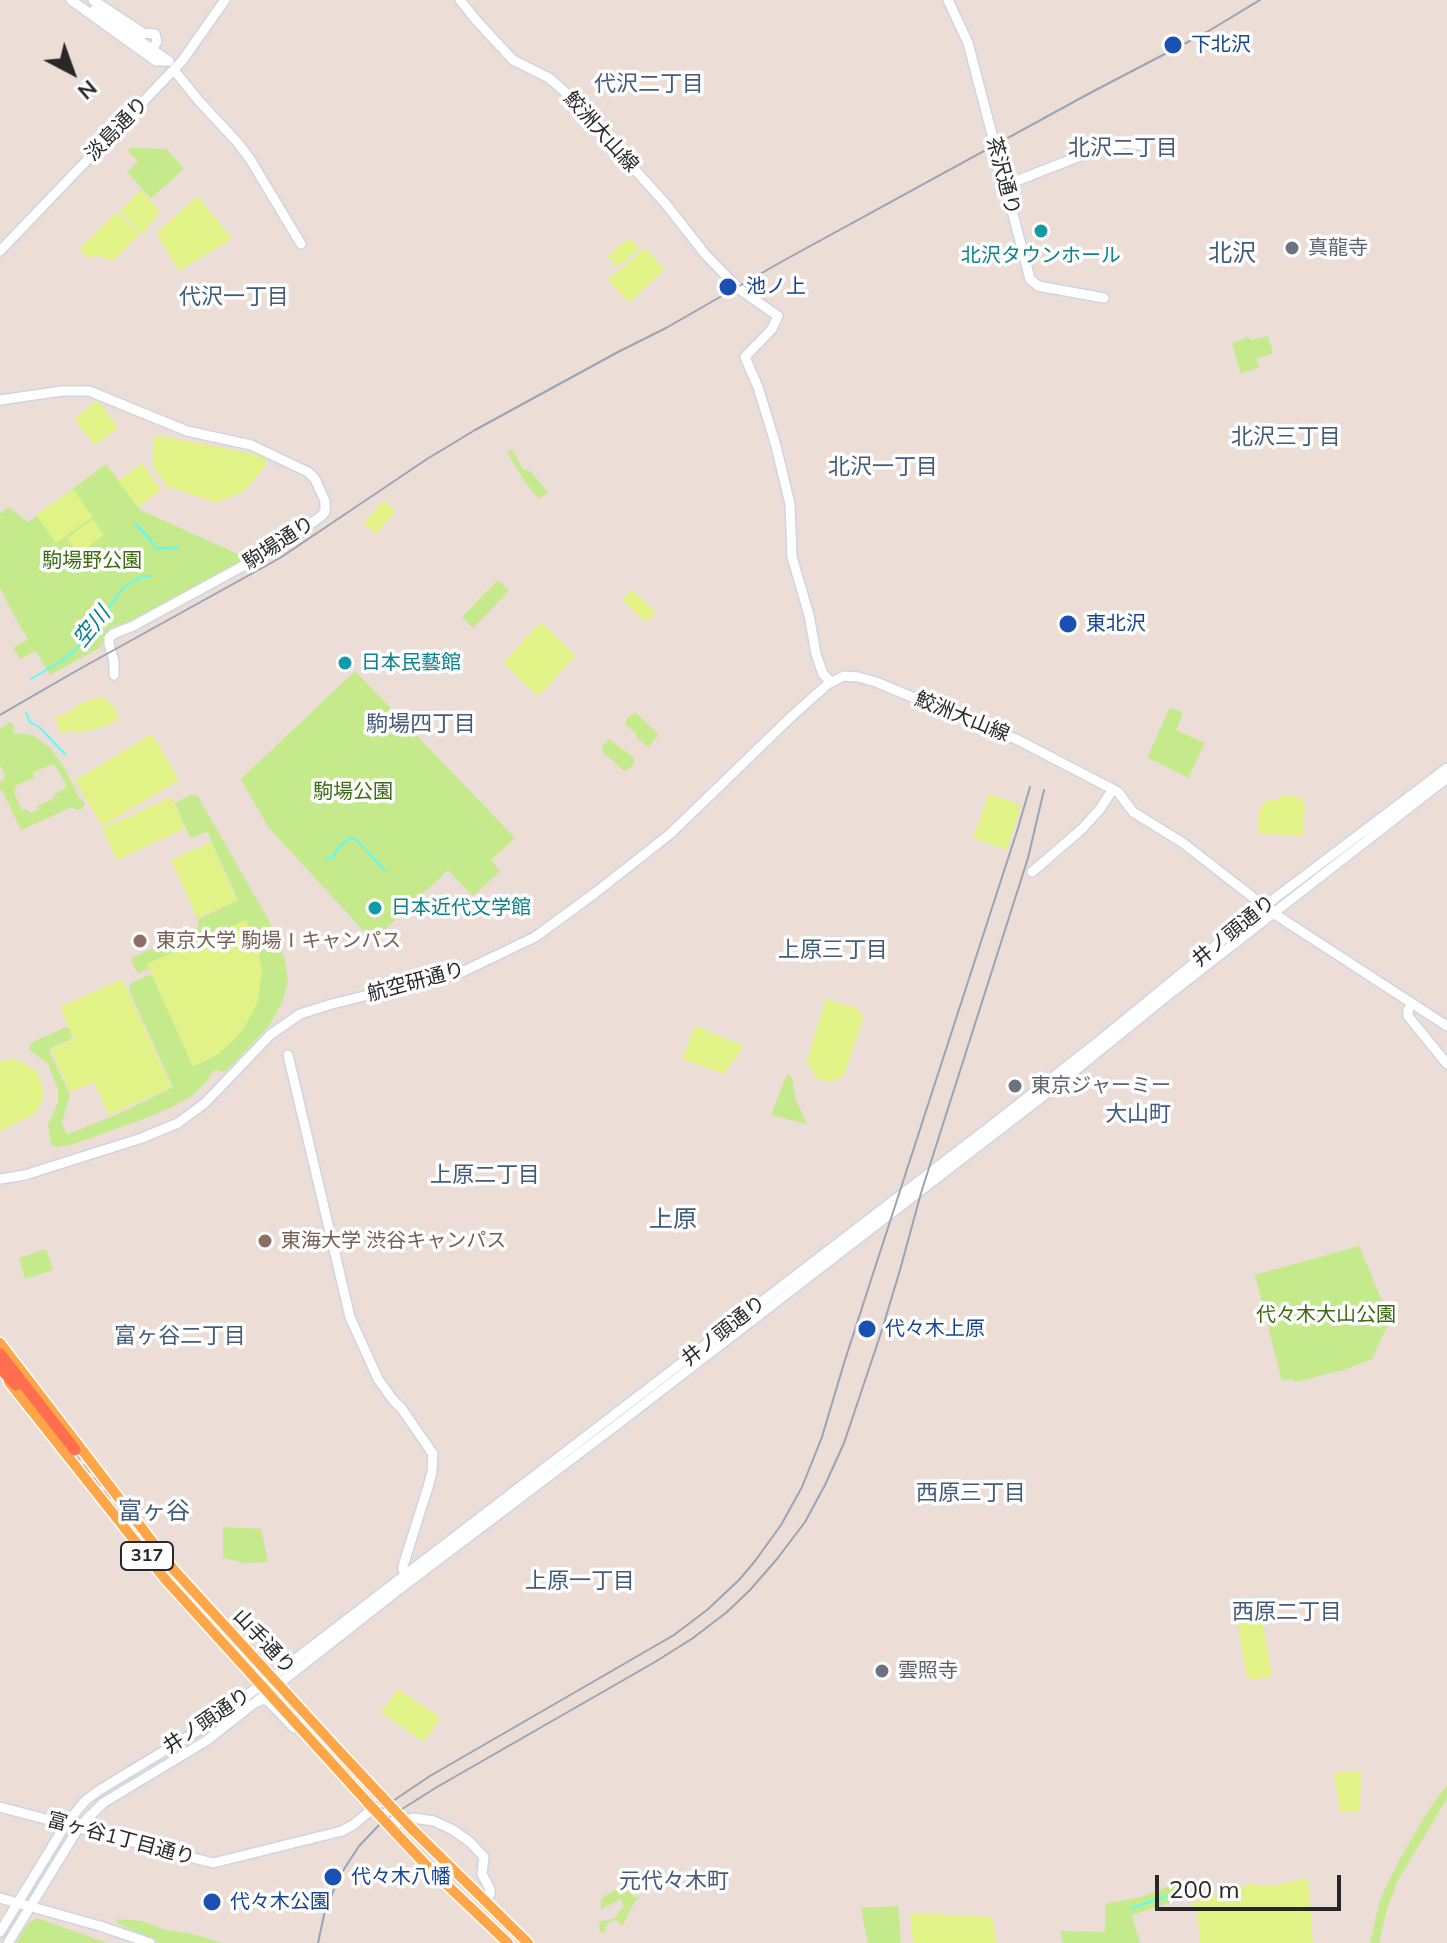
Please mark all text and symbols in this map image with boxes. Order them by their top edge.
north arrow [32,32,112,112]
place label: 下北沢 [1191,33,1251,57]
marker: 下北沢 [1162,34,1184,56]
district label: 代沢二丁目 [594,71,704,97]
text: N [72,74,103,106]
street label: 鮫洲大山線 [559,87,643,177]
street label: 淡島通り [81,92,153,166]
street label: 茶沢通り [981,134,1025,218]
district label: 北沢二丁目 [1068,135,1178,161]
marker: 北沢タウンホール [1032,222,1050,240]
place label: 真龍寺 [1308,236,1368,260]
marker: 真龍寺 [1283,239,1301,257]
district label: 北沢 [1208,240,1256,268]
place label: 北沢タウンホール [961,244,1121,268]
place label: 池ノ上 [746,275,806,299]
marker: 池ノ上 [717,276,739,298]
district label: 代沢一丁目 [179,284,289,310]
district label: 北沢三丁目 [1231,424,1341,450]
district label: 北沢一丁目 [828,454,938,480]
street label: 駒場通り [239,511,319,575]
park label: 駒場野公園 [42,549,142,573]
water label: 空川 [68,602,116,652]
place label: 東北沢 [1086,612,1146,636]
marker: 東北沢 [1057,613,1079,635]
place label: 日本民藝館 [361,651,461,675]
marker: 日本民藝館 [336,654,354,672]
street label: 鮫洲大山線 [911,687,1013,747]
district label: 駒場四丁目 [366,711,476,737]
park label: 駒場公園 [313,780,393,804]
street label: 井ノ頭通り [1188,890,1280,972]
place label: 日本近代文学館 [391,896,531,920]
marker: 日本近代文学館 [366,899,384,917]
place label: 東京大学 駒場Ⅰキャンパス [156,929,401,953]
marker: 東京大学 駒場Ⅰキャンパス [131,932,149,950]
district label: 上原三丁目 [778,937,888,963]
street label: 航空研通り [365,957,467,1007]
place label: 東京ジャーミー [1031,1074,1171,1098]
marker: 東京ジャーミー [1006,1077,1024,1095]
district label: 大山町 [1105,1101,1171,1127]
district label: 上原二丁目 [430,1162,540,1188]
district label: 上原 [649,1206,697,1234]
place label: 東海大学 渋谷キャンパス [281,1229,506,1253]
marker: 東海大学 渋谷キャンパス [256,1232,274,1250]
street label: 井ノ頭通り [677,1291,771,1371]
park label: 代々木大山公園 [1256,1303,1396,1327]
place label: 代々木上原 [885,1317,985,1341]
marker: 代々木上原 [856,1318,878,1340]
district label: 富ヶ谷二丁目 [114,1323,246,1349]
district label: 西原三丁目 [916,1480,1026,1506]
district label: 富ヶ谷 [118,1498,190,1526]
road number: 317 [121,1542,173,1570]
district label: 上原一丁目 [525,1568,635,1594]
district label: 西原二丁目 [1232,1599,1342,1625]
street label: 山手通り [228,1605,300,1679]
place label: 雲照寺 [898,1659,958,1683]
marker: 雲照寺 [873,1662,891,1680]
street label: 井ノ頭通り [159,1683,255,1759]
street label: 富ヶ谷1丁目通り [44,1808,198,1870]
scale bar [1159,1859,1345,1909]
place label: 代々木八幡 [351,1865,451,1889]
marker: 代々木八幡 [322,1866,344,1888]
district label: 元代々木町 [619,1868,729,1894]
text: 200 m [1169,1874,1240,1904]
place label: 代々木公園 [230,1890,330,1914]
marker: 代々木公園 [201,1891,223,1913]

